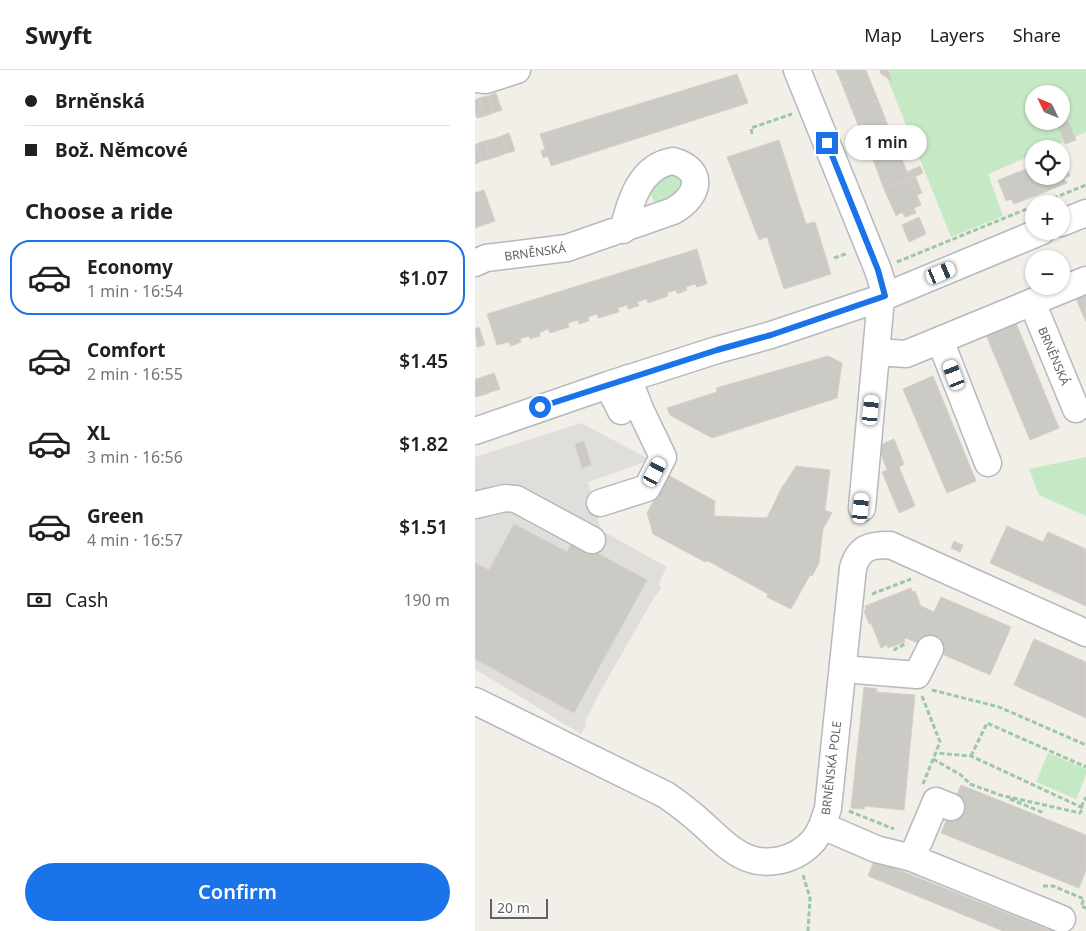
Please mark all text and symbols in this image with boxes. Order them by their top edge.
text: Swyft [25,18,92,51]
text: Map [864,23,902,47]
text: Layers [930,23,985,47]
text: Share [1013,23,1061,47]
north arrow [1025,85,1070,130]
map controls [1025,85,1070,295]
text: Brněnská [55,88,145,114]
callout: 1 min [845,126,927,160]
text: 1 min [864,131,908,153]
route end [816,132,838,154]
text: Bož. Němcové [55,137,188,163]
button: locate [1025,140,1070,185]
text: Choose a ride [25,195,173,225]
button: + [1025,195,1070,240]
street label: BRNĚNSKÁ [503,239,567,265]
button: − [1025,250,1070,295]
text: Economy [87,254,173,280]
icon: car [27,255,72,300]
car [924,260,957,286]
text: $1.07 [399,265,448,291]
text: 1 min · 16:54 [87,280,183,302]
street label: BRNĚNSKÁ [1034,324,1074,388]
text: Comfort [87,337,166,363]
icon: car [27,338,72,383]
text: $1.45 [399,348,448,374]
car [941,358,966,392]
text: 2 min · 16:55 [87,363,183,385]
car [861,394,880,426]
route start [529,396,551,418]
text: XL [87,420,110,446]
icon: car [27,421,72,466]
text: $1.82 [399,431,448,457]
text: 3 min · 16:56 [87,446,183,468]
car [641,455,668,489]
car [851,492,870,524]
text: Green [87,503,144,529]
icon: car [27,504,72,549]
text: $1.51 [399,514,448,540]
text: 4 min · 16:57 [87,529,183,551]
icon: cash [25,586,53,614]
text: Cash [65,587,109,613]
text: 190 m [403,589,450,611]
street label: BRNĚNSKÁ POLE [817,720,845,816]
button: Confirm [25,863,450,921]
scale bar [490,896,547,919]
text: 20 m [497,898,530,917]

